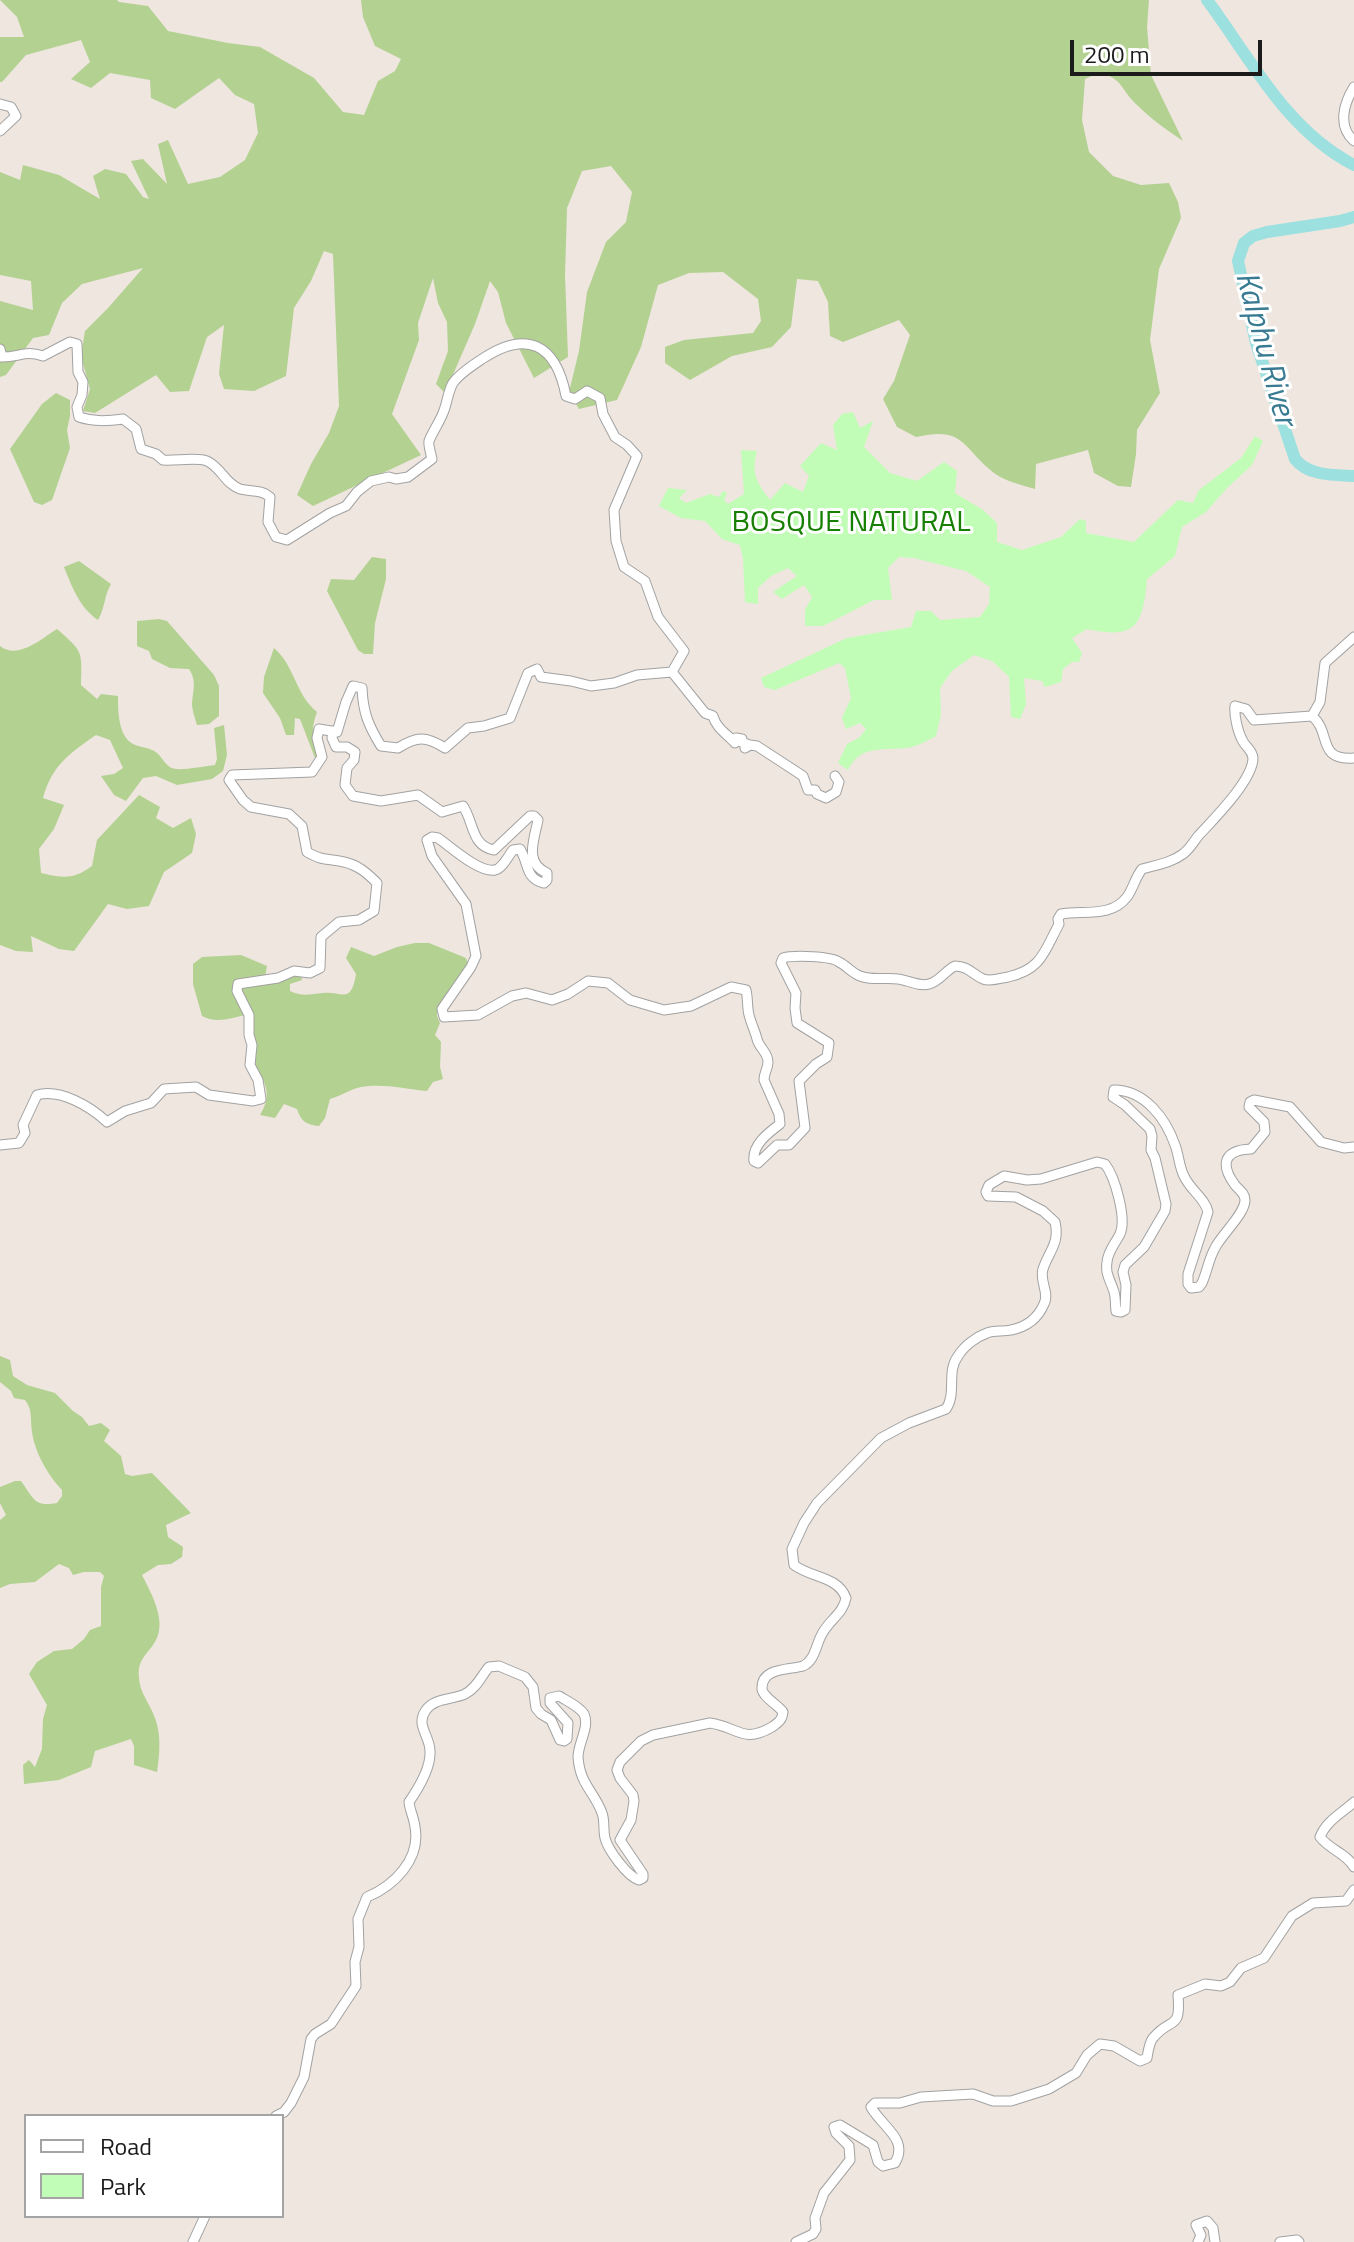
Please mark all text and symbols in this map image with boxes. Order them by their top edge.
scale bar [1074,24,1266,74]
text: 200 m [1084,36,1150,72]
water label: Kalphu River [1225,268,1303,430]
park label: BOSQUE NATURAL [731,506,971,542]
legend [24,2114,284,2218]
text: Road [100,2128,152,2164]
text: Park [100,2168,146,2204]

